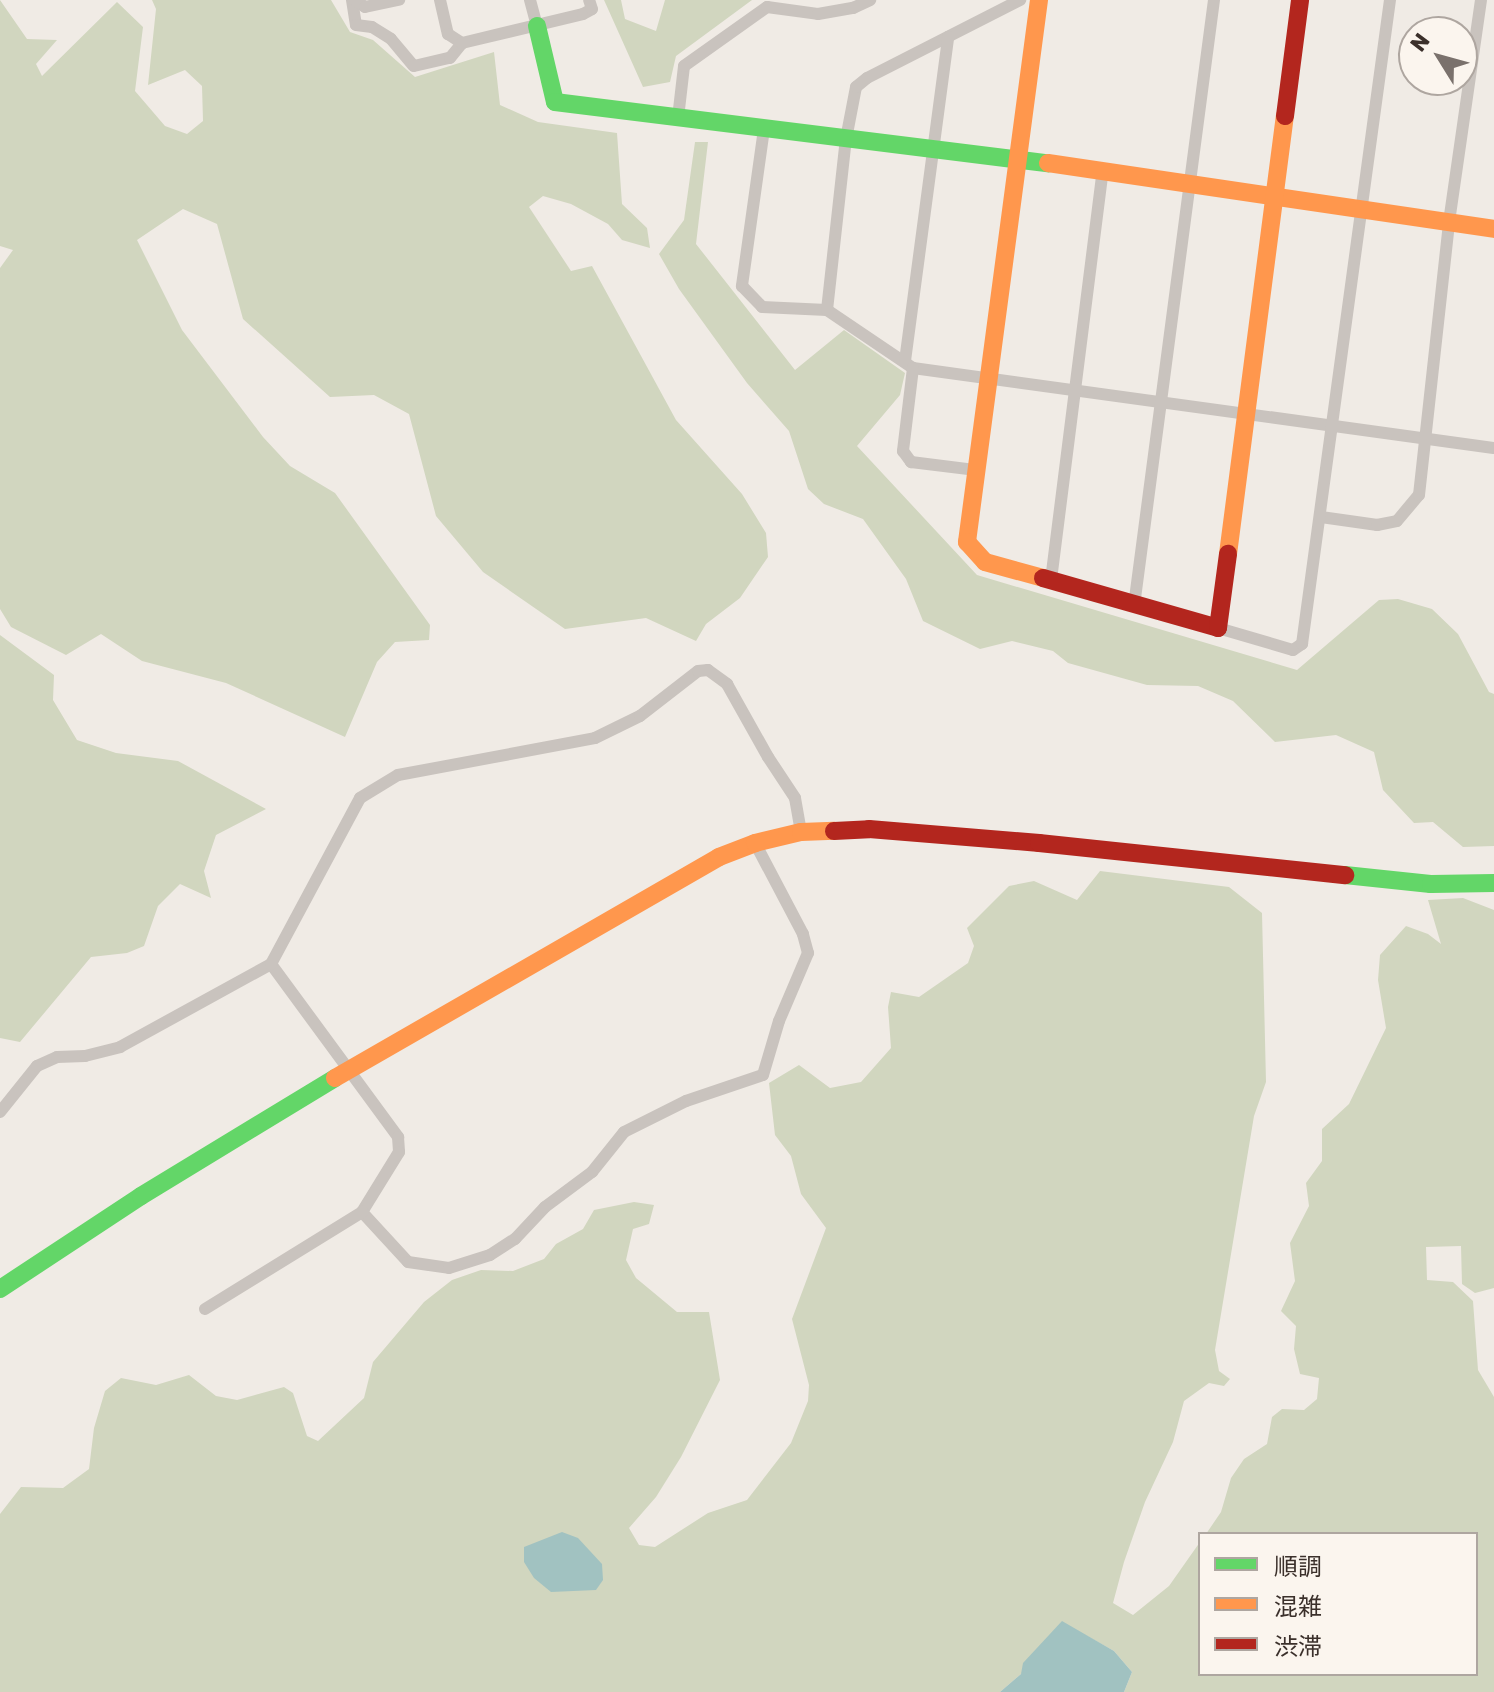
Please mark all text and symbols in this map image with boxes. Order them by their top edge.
north arrow [1398,16,1478,96]
text: N [1404,28,1436,57]
legend [1198,1532,1478,1676]
text: 順調 [1274,1553,1322,1581]
text: 混雑 [1274,1593,1322,1621]
text: 渋滞 [1274,1633,1322,1661]

